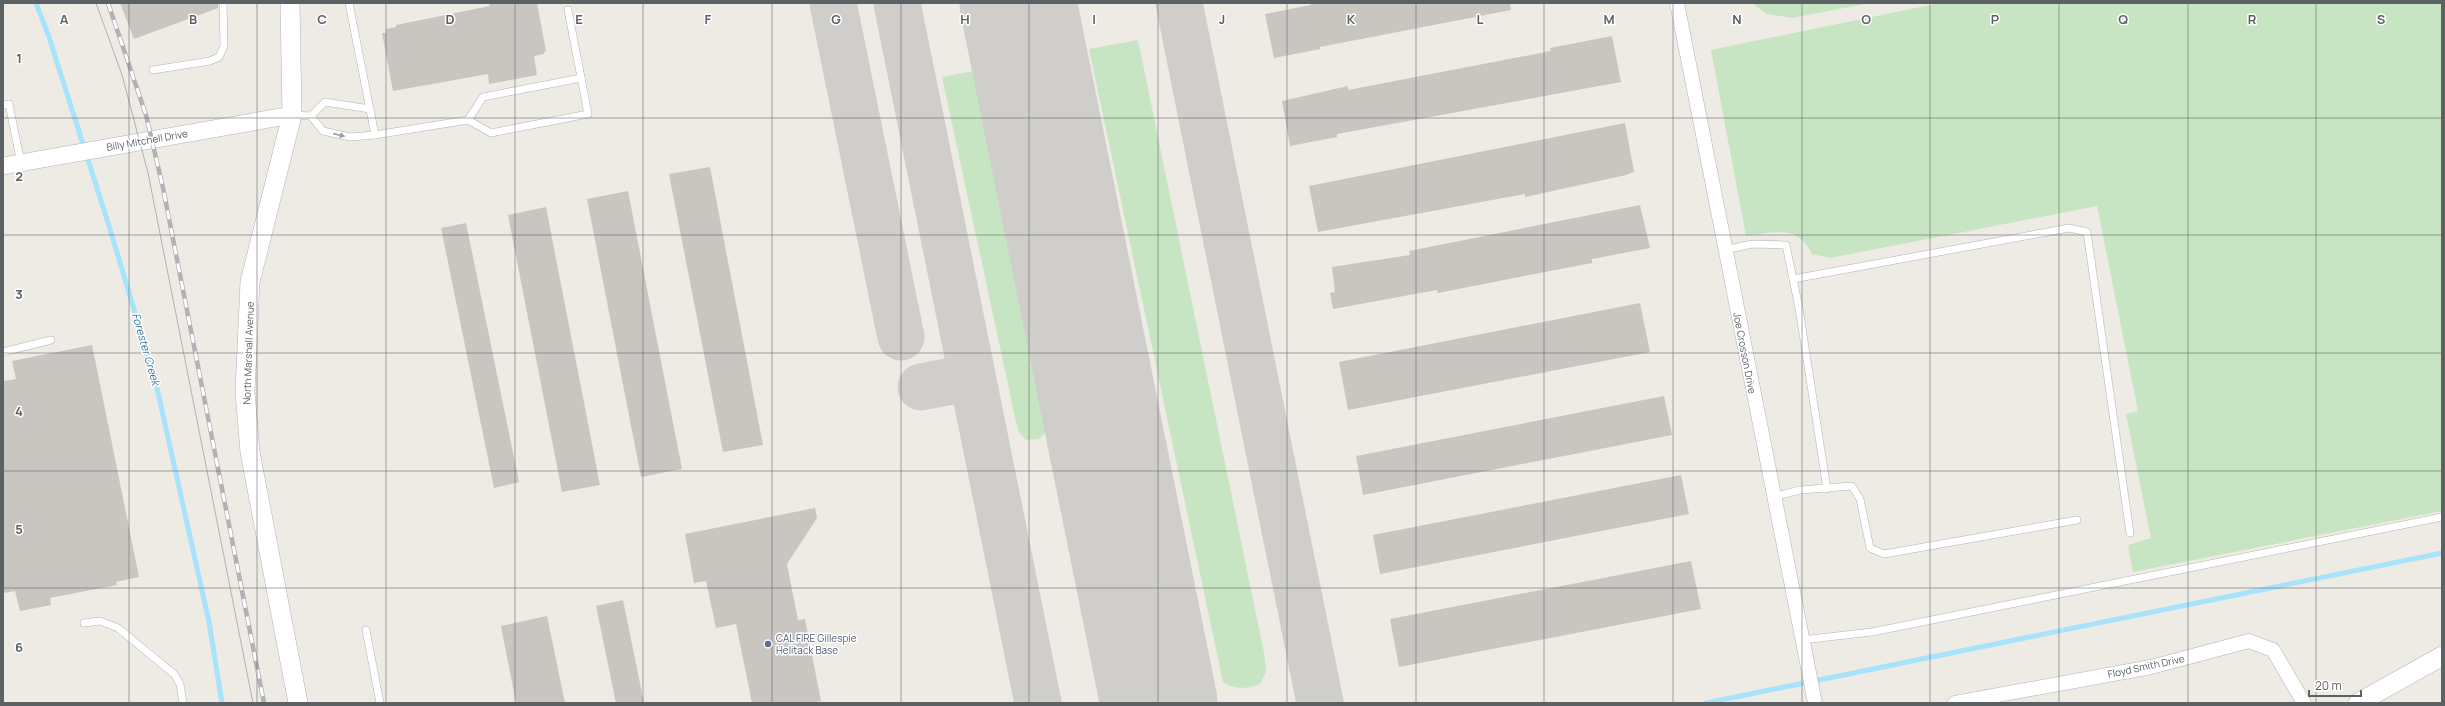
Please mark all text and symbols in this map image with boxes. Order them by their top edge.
text: A [60,10,69,28]
text: B [189,10,197,28]
text: C [317,10,327,28]
text: D [445,10,455,28]
text: E [575,10,583,28]
text: F [705,10,712,28]
text: G [831,10,841,28]
text: H [960,10,970,28]
text: I [1092,10,1096,28]
text: J [1219,10,1225,28]
text: K [1347,10,1356,28]
text: L [1477,10,1484,28]
text: M [1603,10,1615,28]
text: N [1732,10,1742,28]
text: O [1861,10,1871,28]
text: P [1991,10,1999,28]
text: Q [2118,10,2128,28]
text: R [2248,10,2257,28]
text: S [2377,10,2386,28]
text: 1 [16,49,22,67]
street label: Billy Mitchell Drive [105,126,189,154]
one-way arrow [333,132,345,138]
text: 2 [15,167,23,185]
text: 3 [15,285,23,303]
street label: North Marshall Avenue [239,301,257,405]
water label: Forester Creek [129,311,164,388]
street label: Joe Crosson Drive [1730,311,1760,395]
text: 4 [15,402,23,420]
text: 5 [15,520,23,538]
place label: CAL FIRE Gillespie Helitack Base [776,631,857,657]
text: 6 [15,638,23,656]
marker: CAL FIRE Gillespie Helitack Base [763,639,773,649]
street label: Floyd Smith Drive [2106,651,2186,681]
scale bar [2309,672,2361,698]
text: 20 m [2315,677,2342,694]

